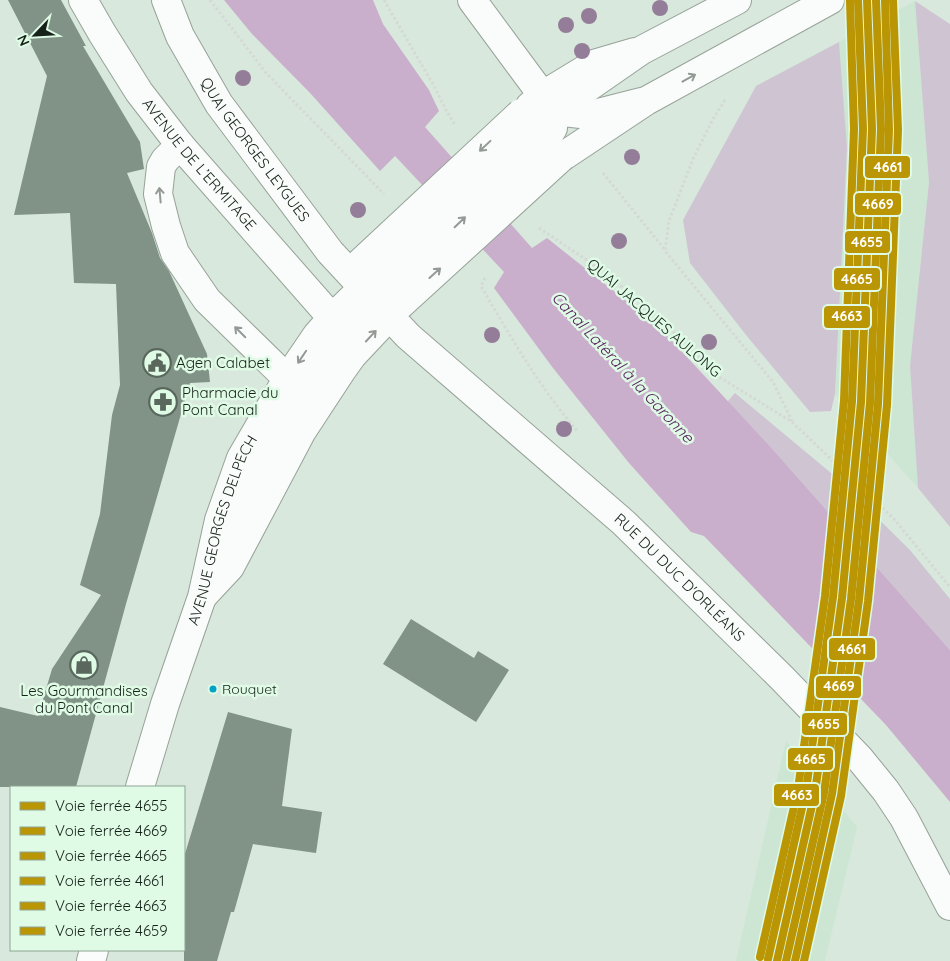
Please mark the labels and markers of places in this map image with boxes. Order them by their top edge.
public building icon: Agen Calabet [142,348,172,378]
place label: Agen Calabet [176,353,270,372]
place label: Pharmacie du Pont Canal [182,383,279,419]
pharmacy icon: Pharmacie du Pont Canal [148,387,178,417]
shop icon: Les Gourmandises du Pont Canal [69,650,99,680]
place label: Rouquet [222,680,277,698]
place label: Les Gourmandises du Pont Canal [20,681,148,717]
marker: Rouquet [208,684,218,694]

